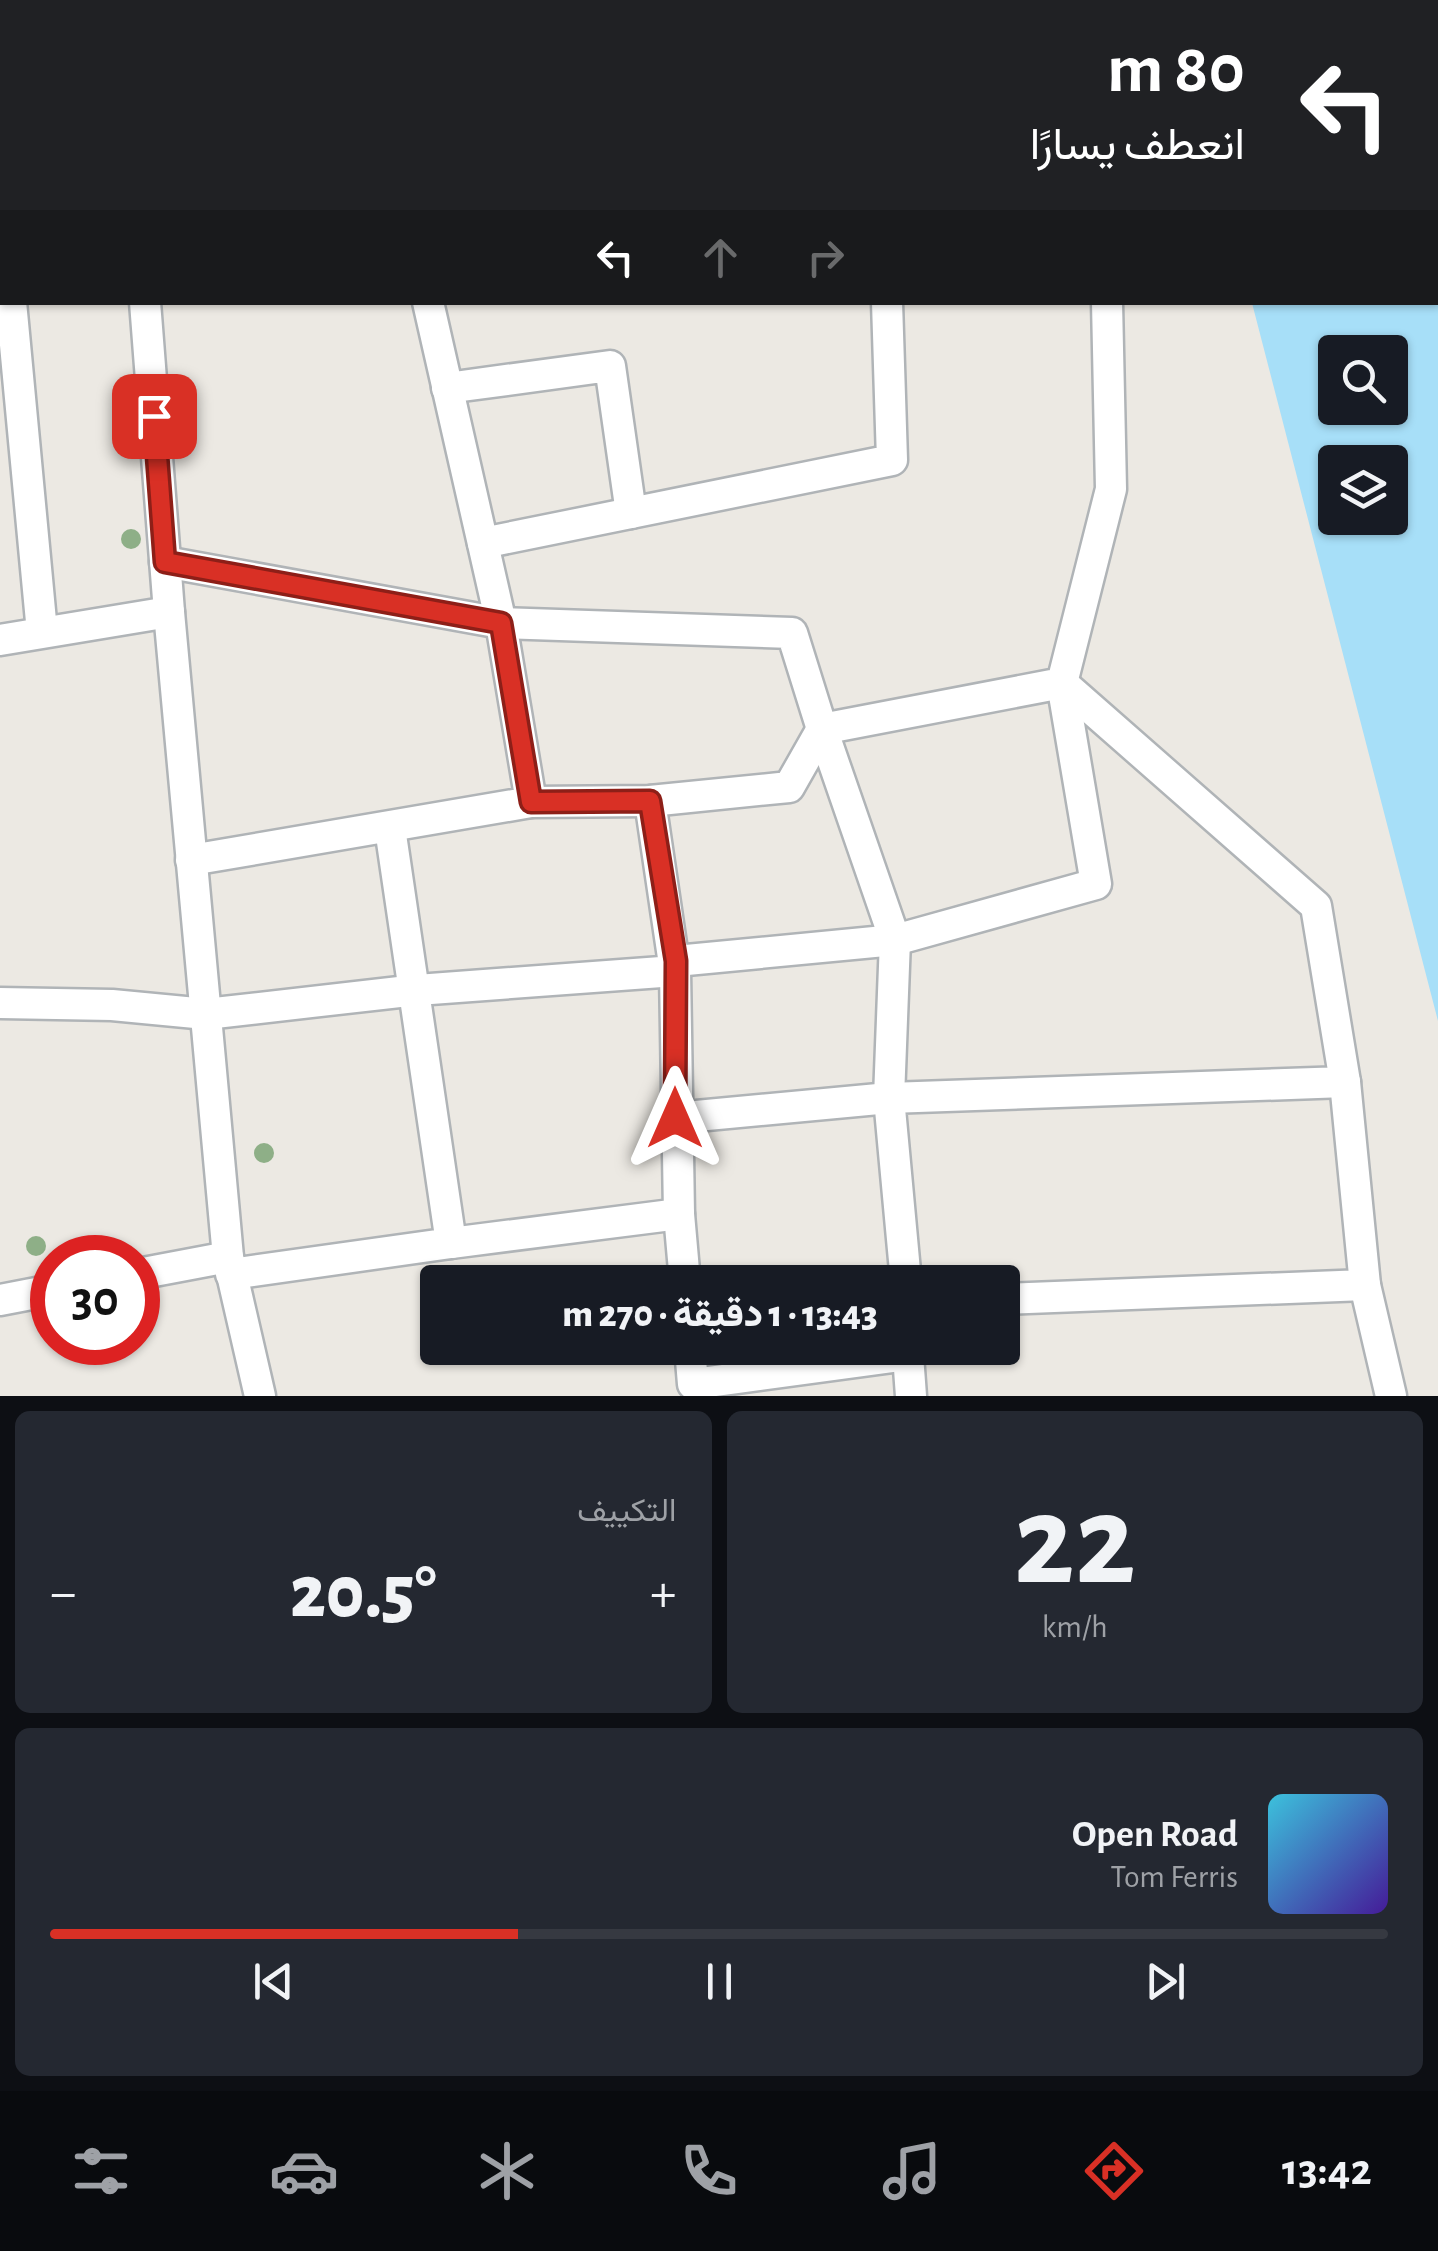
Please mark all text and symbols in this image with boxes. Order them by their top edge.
text: 80 m [1107,35,1245,105]
icon: left [1280,40,1410,170]
text: انعطف يسارًا [1030,123,1245,168]
icon: left [588,230,643,285]
icon: ahead [693,230,748,285]
icon: right [798,230,853,285]
map controls [1318,335,1408,535]
button: search [1318,335,1408,425]
pin [112,374,197,459]
icon: arrive [127,389,182,444]
button: layers [1318,445,1408,535]
position arrow [623,1066,727,1170]
speed limit sign: 30 [30,1235,160,1365]
text: 13:43 · 1 دقيقة · 270 m [562,1296,878,1334]
text: 22 [1014,1478,1136,1608]
text: التكييف [577,1495,677,1527]
text: 20.5° [290,1556,437,1631]
text: − [50,1566,76,1621]
text: + [650,1566,676,1621]
text: km/h [1042,1611,1108,1643]
text: Open Road [1072,1816,1238,1854]
text: Tom Ferris [1110,1861,1238,1893]
icon: previous [246,1954,301,2009]
icon: pause [692,1954,747,2009]
icon: next [1138,1954,1193,2009]
icon: filters [66,2136,136,2206]
icon: car [269,2136,339,2206]
icon: climate [472,2136,542,2206]
icon: phone [674,2136,744,2206]
icon: music [877,2136,947,2206]
icon: directions [1079,2136,1149,2206]
text: 13:42 [1282,2148,1372,2193]

